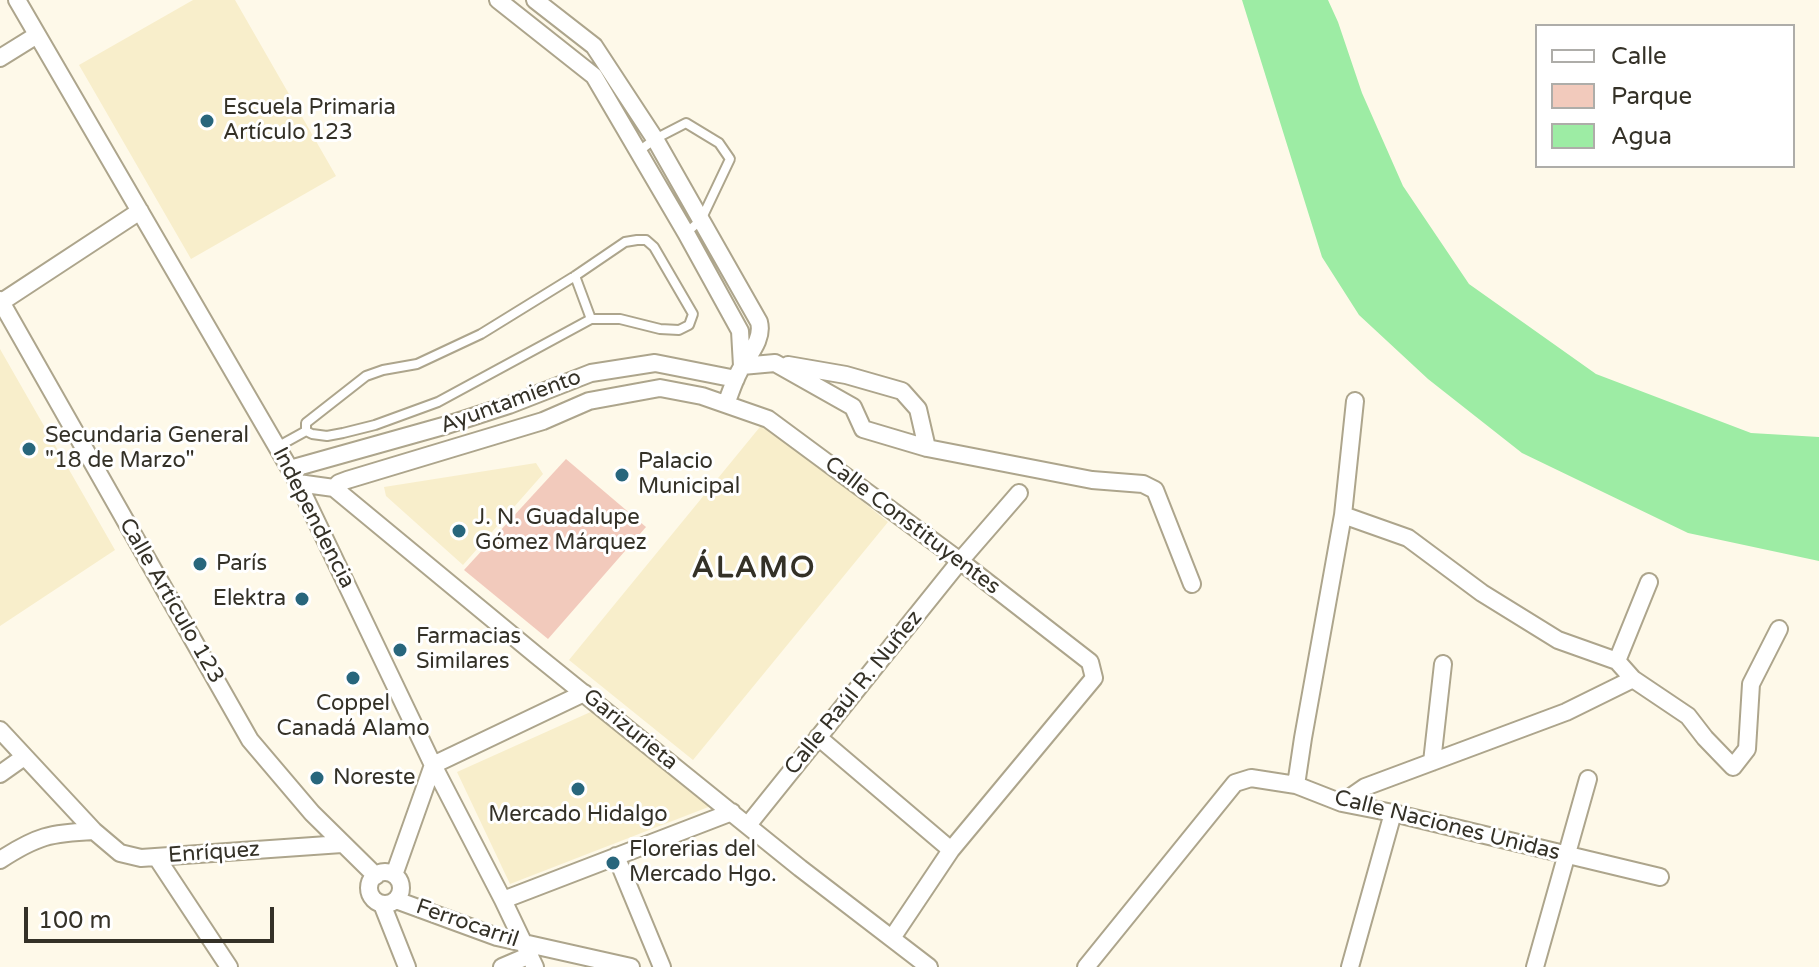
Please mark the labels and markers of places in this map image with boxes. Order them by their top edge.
place label: Escuela Primaria Artículo 123 [223,95,396,146]
marker: Escuela Primaria Artículo 123 [198,112,216,130]
place label: Secundaria General "18 de Marzo" [45,423,249,474]
marker: Secundaria General "18 de Marzo" [20,440,38,458]
place label: Palacio Municipal [638,449,740,500]
marker: Palacio Municipal [613,466,631,484]
place label: J. N. Guadalupe Gómez Márquez [475,505,647,556]
marker: J. N. Guadalupe Gómez Márquez [450,522,468,540]
place label: París [216,551,267,577]
marker: París [191,555,209,573]
place label: Elektra [213,586,286,612]
marker: Elektra [293,590,311,608]
place label: Farmacias Similares [416,624,521,676]
marker: Farmacias Similares [391,641,409,659]
marker: Coppel Canadá Alamo [344,669,362,687]
place label: Coppel Canadá Alamo [276,691,430,742]
place label: Noreste [333,765,415,791]
marker: Noreste [308,769,326,787]
marker: Mercado Hidalgo [569,780,587,798]
place label: Mercado Hidalgo [488,802,668,828]
place label: Florerias del Mercado Hgo. [629,837,777,888]
marker: Florerias del Mercado Hgo. [604,854,622,872]

